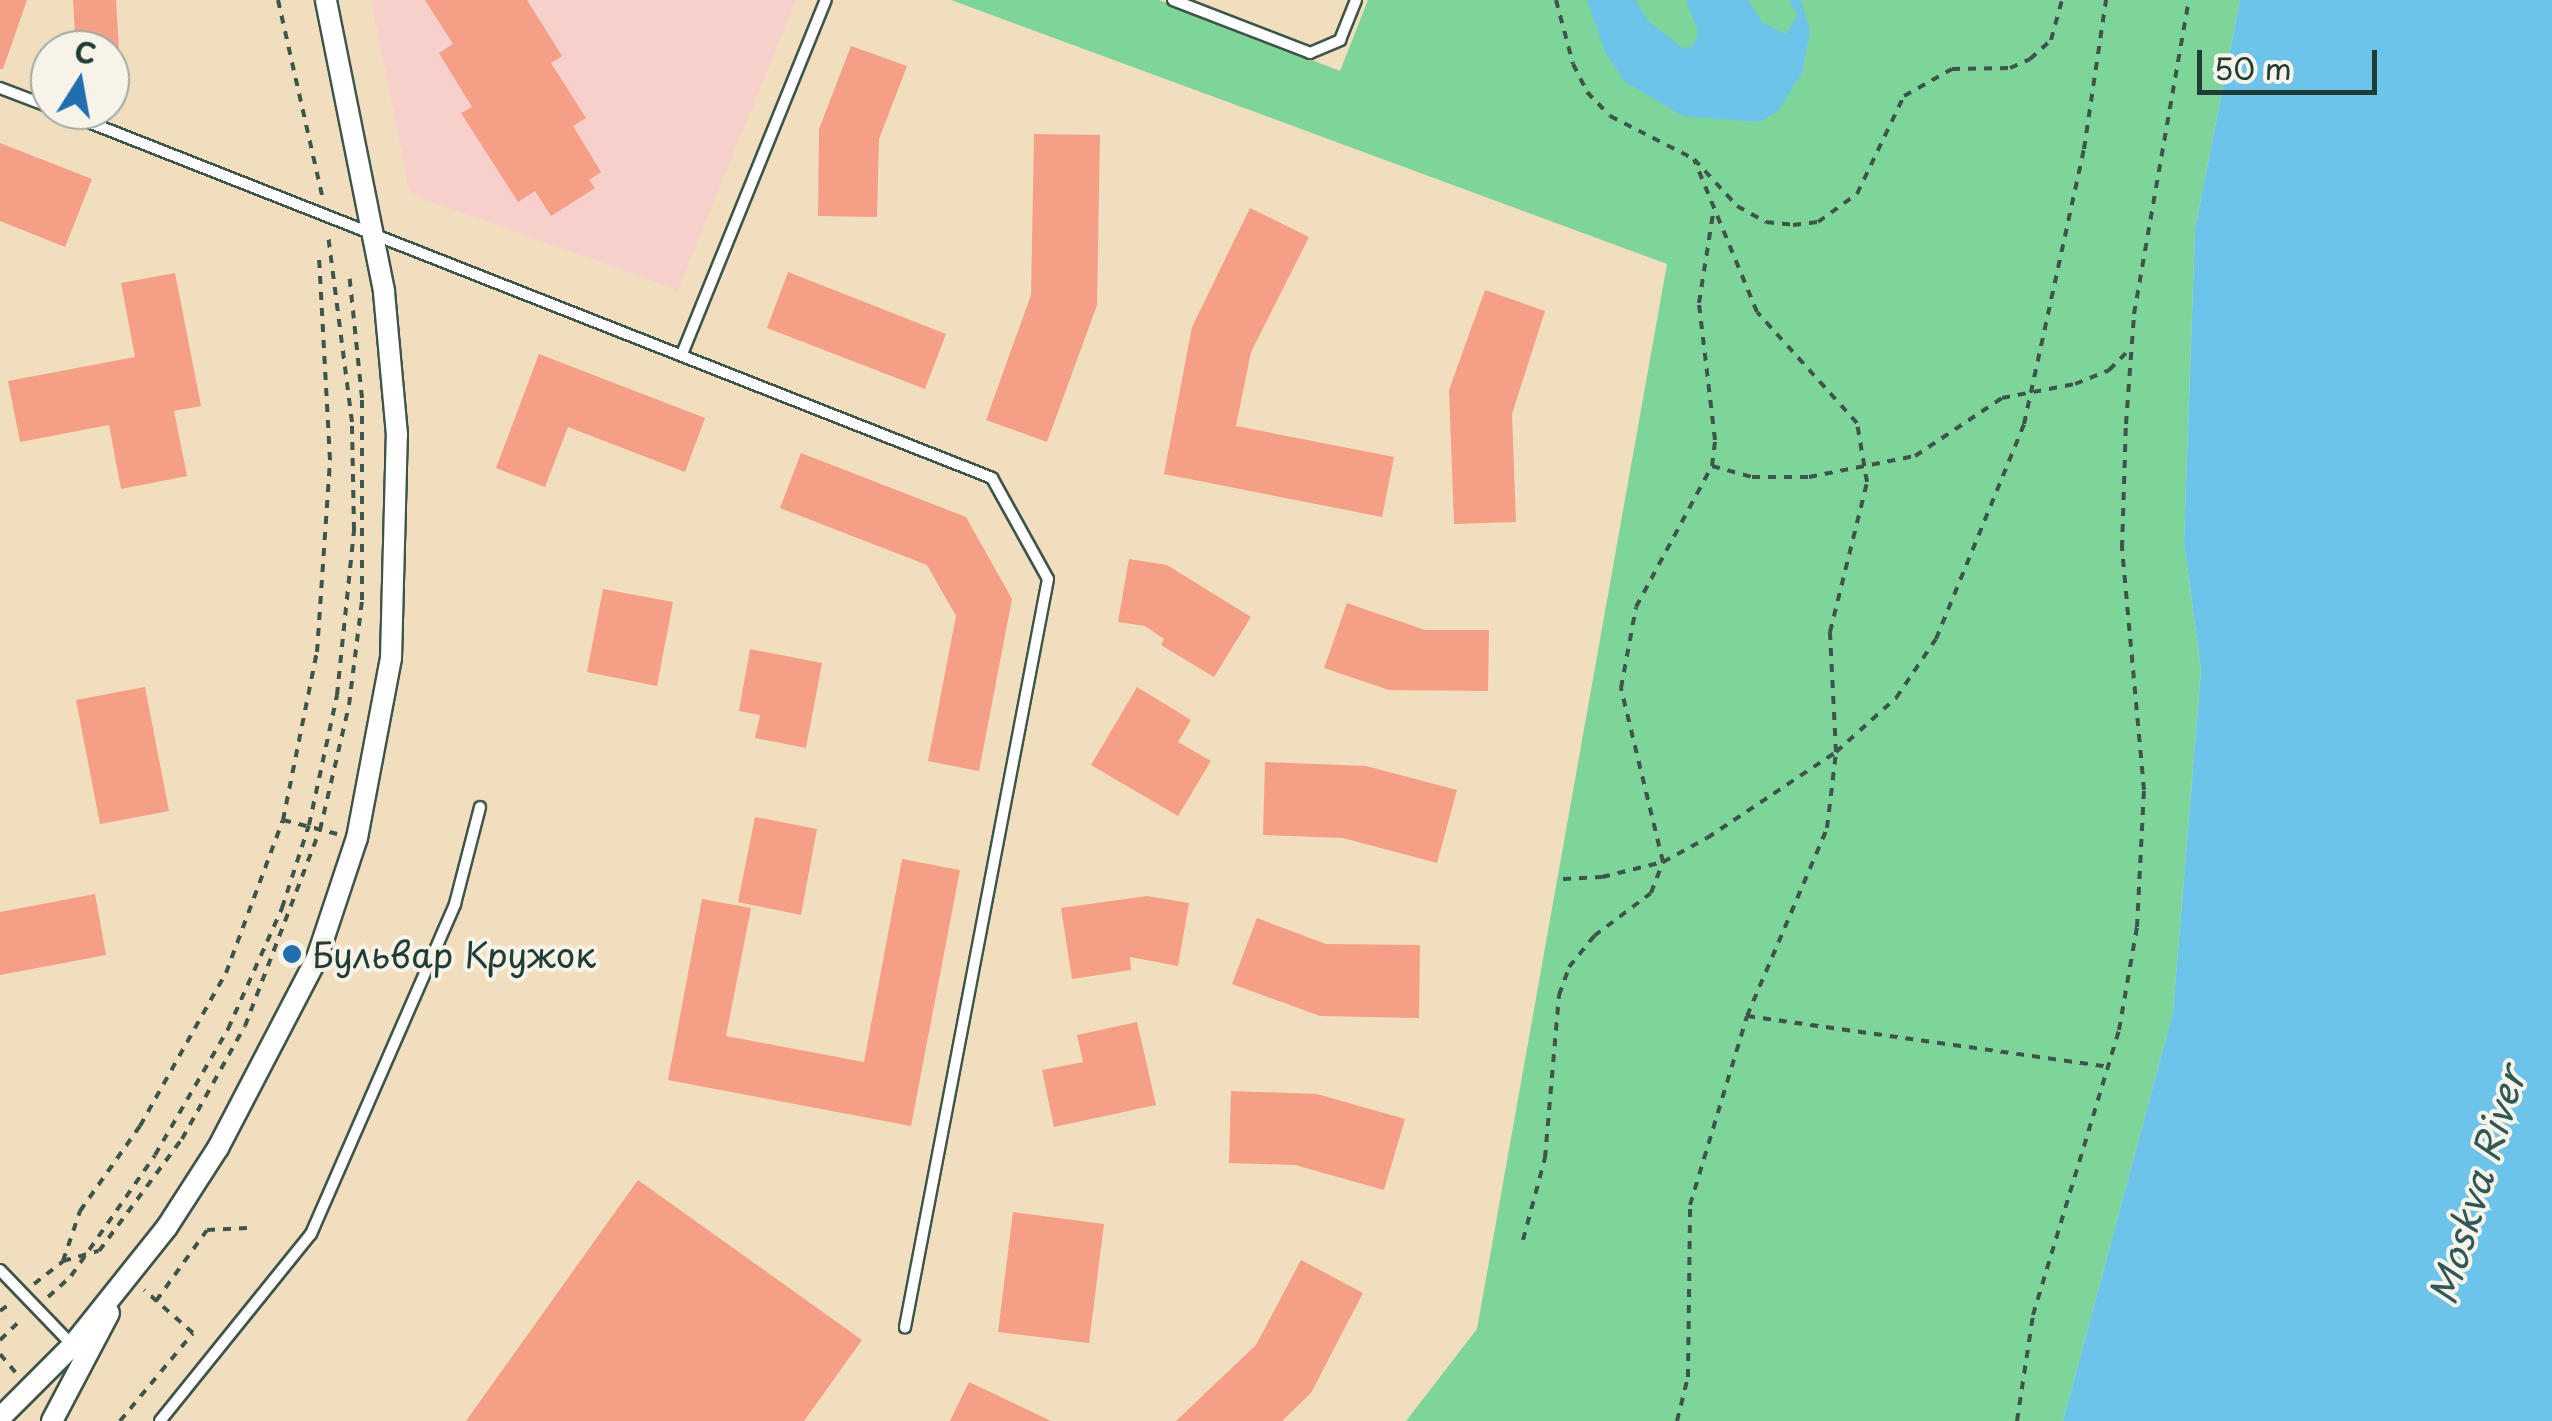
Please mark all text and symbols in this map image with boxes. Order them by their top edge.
text: С [71,29,100,75]
north arrow [30,30,130,130]
scale bar [2202,30,2382,92]
text: 50 m [2214,45,2292,90]
place label: Бульвар Кружок [312,933,597,975]
marker: Бульвар Кружок [281,943,303,965]
water label: Moskva River [2419,1062,2533,1308]

